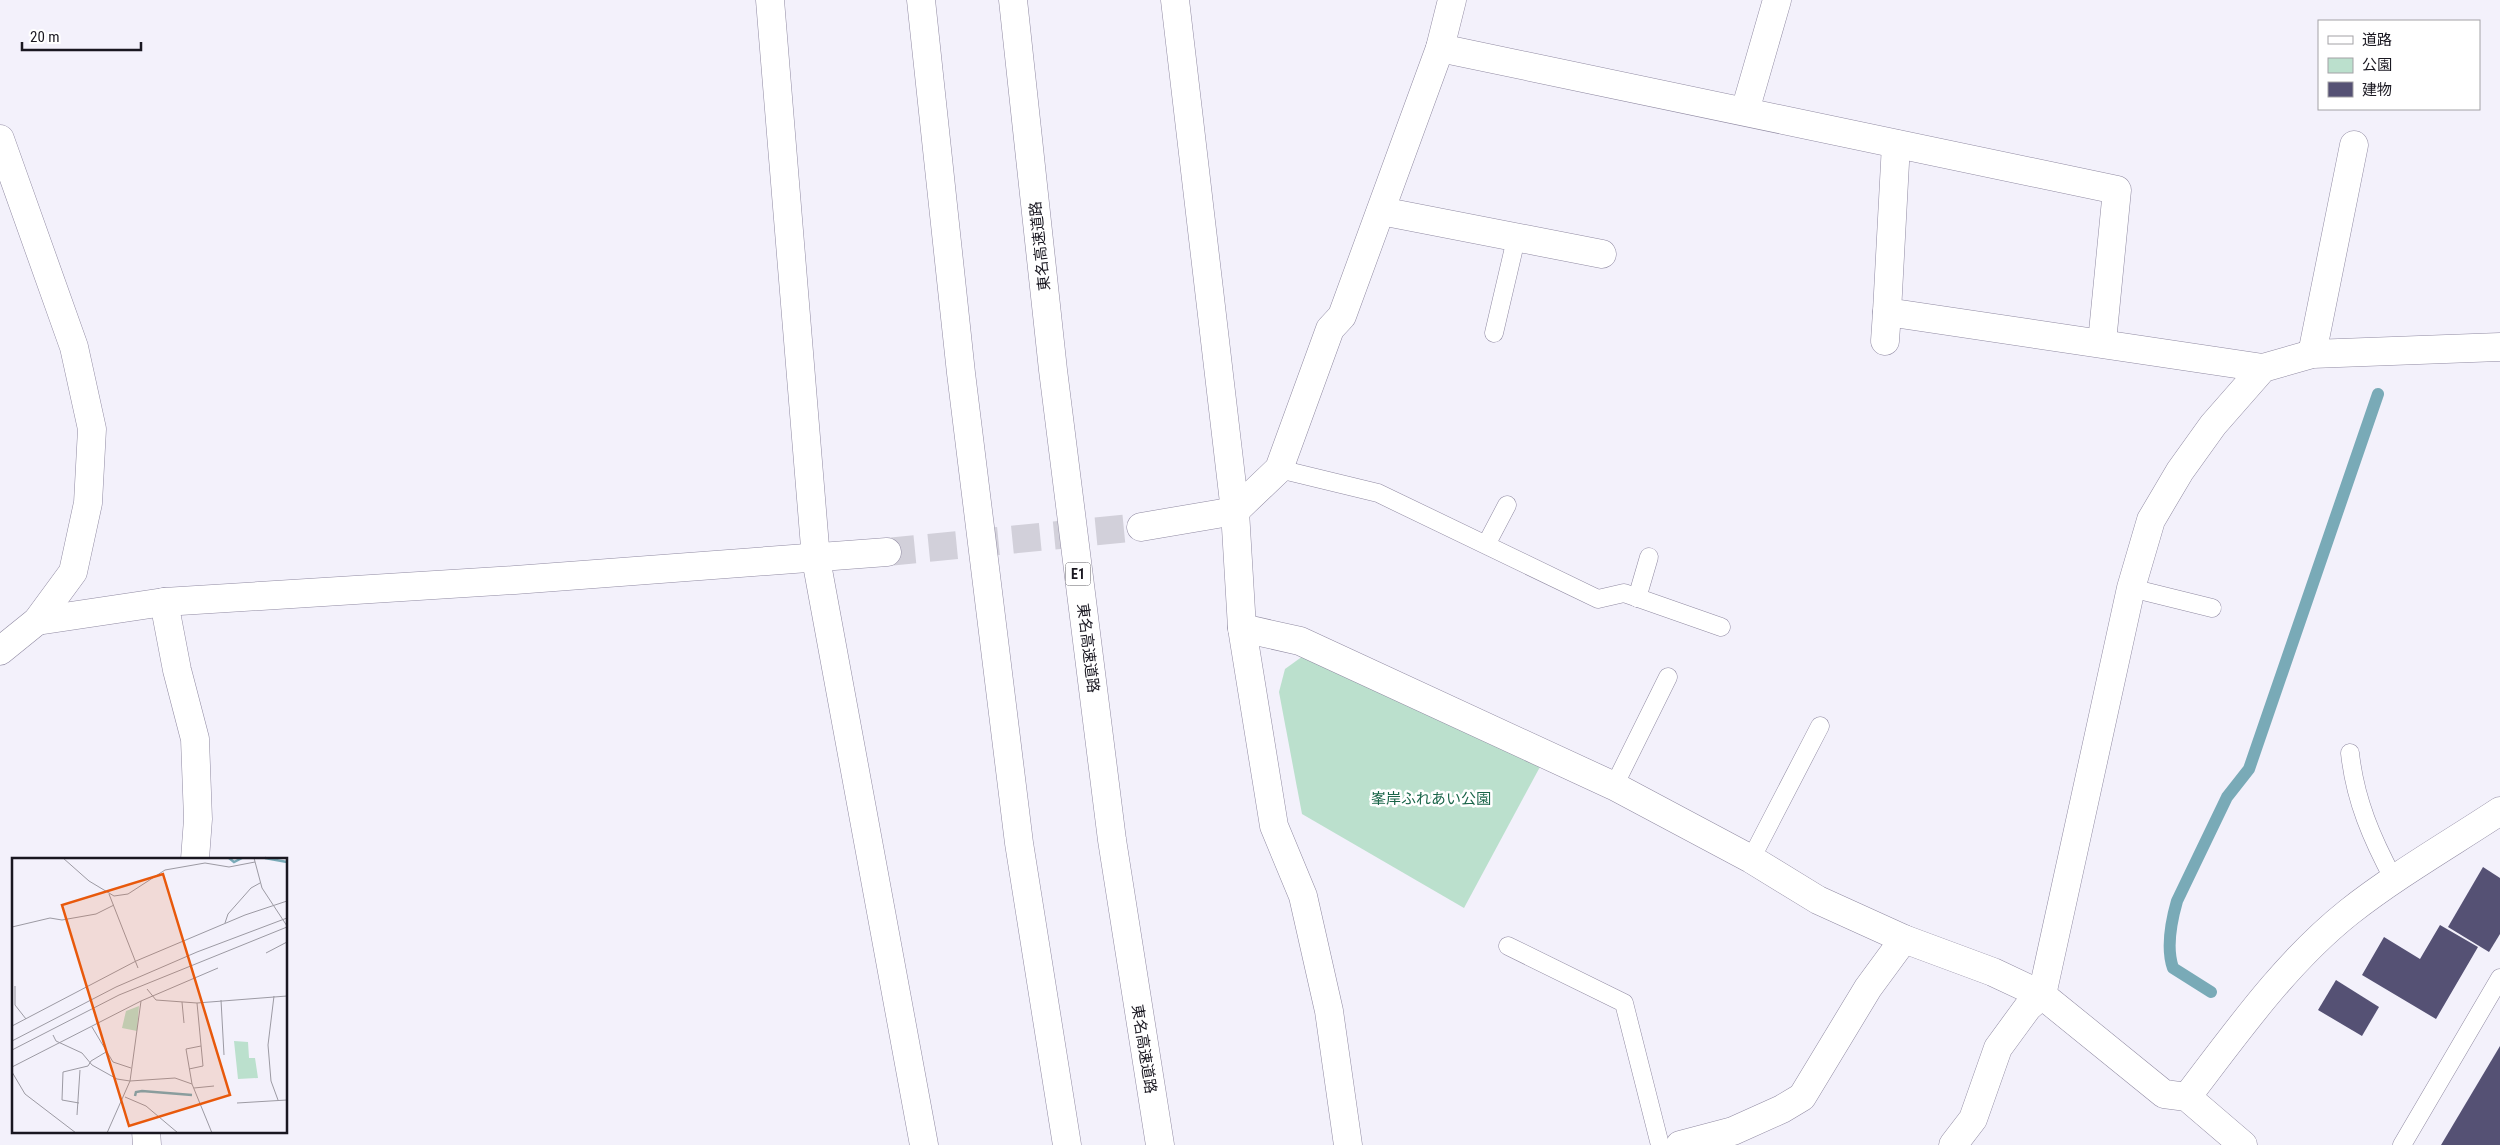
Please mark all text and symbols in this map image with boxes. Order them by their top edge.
scale bar [22,20,141,52]
legend [2318,20,2480,110]
text: 20 m [30,28,60,46]
text: 道路 [2362,31,2392,49]
text: 公園 [2362,56,2392,74]
text: 建物 [2362,81,2392,99]
street label: 東名高速道路 [1026,200,1054,292]
road number: E1 [1066,562,1090,586]
street label: 東名高速道路 [1074,602,1102,694]
park label: 峯岸ふれあい公園 [1371,790,1491,808]
inset map [12,858,288,1132]
street label: 東名高速道路 [1128,1003,1160,1095]

